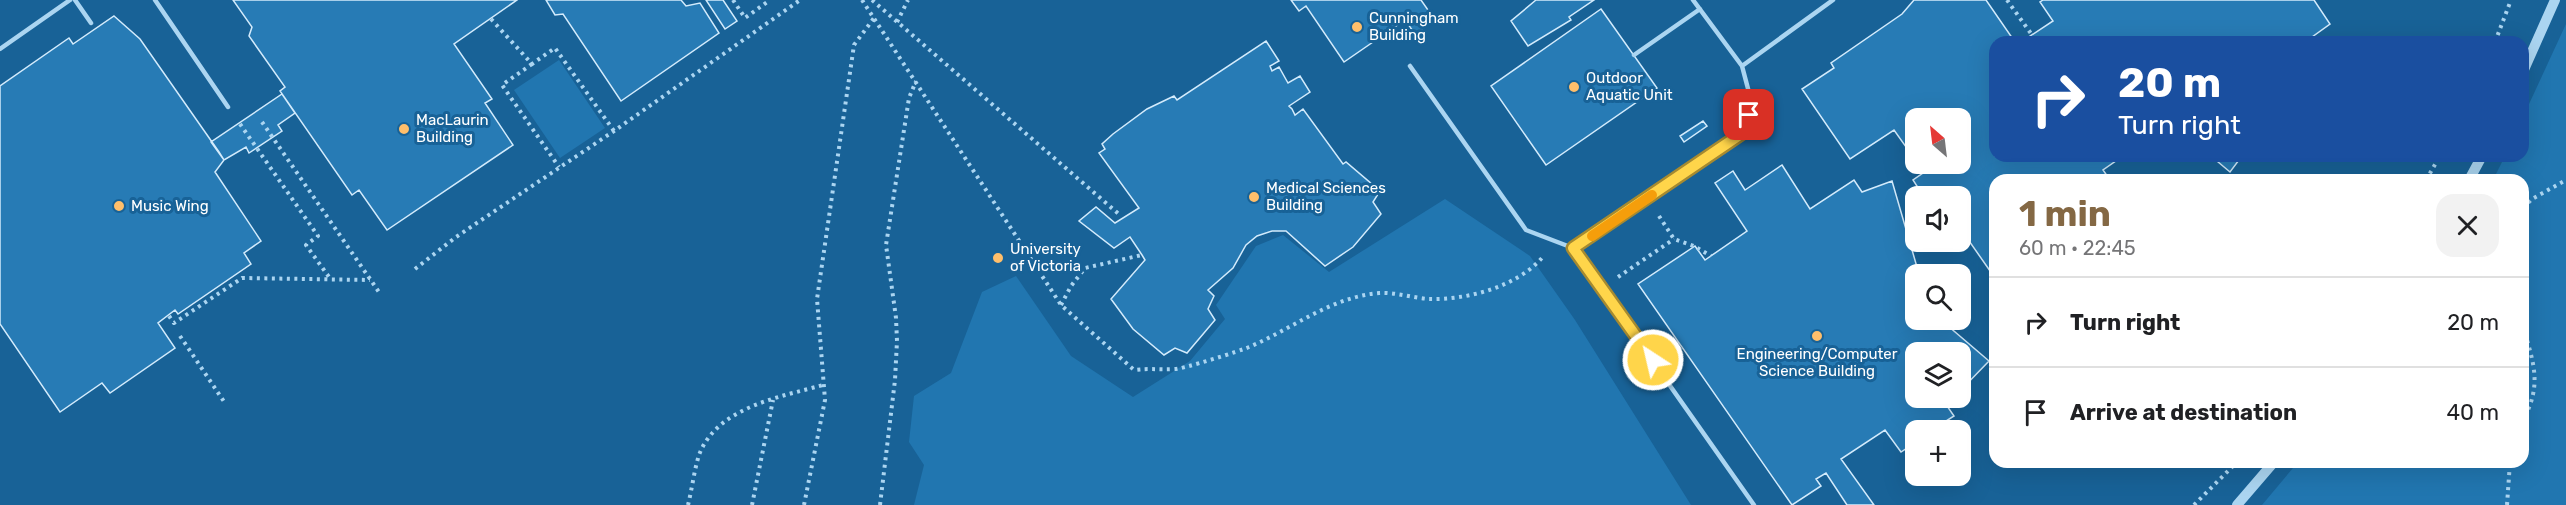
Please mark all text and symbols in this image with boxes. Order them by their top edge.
place label: Cunningham Building [1369,9,1459,44]
marker: Cunningham Building [1350,20,1364,34]
text: 20 m [2118,58,2221,108]
icon: right [2019,60,2097,138]
place label: Outdoor Aquatic Unit [1586,69,1673,104]
marker: Outdoor Aquatic Unit [1567,80,1581,94]
pin [1723,89,1774,140]
icon: arrive [1732,98,1765,131]
north arrow [1905,108,1971,174]
map controls [1905,108,1971,486]
text: Turn right [2118,109,2241,141]
place label: MacLaurin Building [416,111,489,146]
marker: MacLaurin Building [397,122,411,136]
place label: Medical Sciences Building [1266,179,1386,214]
button: sound [1905,186,1971,252]
marker: Medical Sciences Building [1247,190,1261,204]
text: 1 min [2019,192,2111,235]
button: close [2436,194,2499,257]
place label: Music Wing [131,197,209,215]
marker: Music Wing [112,199,126,213]
text: 60 m · 22:45 [2019,236,2136,260]
place label: University of Victoria [1010,240,1081,275]
marker: University of Victoria [991,251,1005,265]
button: search [1905,264,1971,330]
icon: right [2019,306,2052,339]
text: Turn right [2070,309,2180,336]
text: 20 m [2447,309,2499,336]
position arrow [1621,328,1685,392]
marker: Engineering/Computer Science Building [1810,329,1824,343]
button: layers [1905,342,1971,408]
place label: Engineering/Computer Science Building [1737,345,1898,380]
icon: arrive [2019,396,2052,429]
text: Arrive at destination [2070,399,2297,426]
text: 40 m [2446,399,2499,426]
button: + [1905,420,1971,486]

